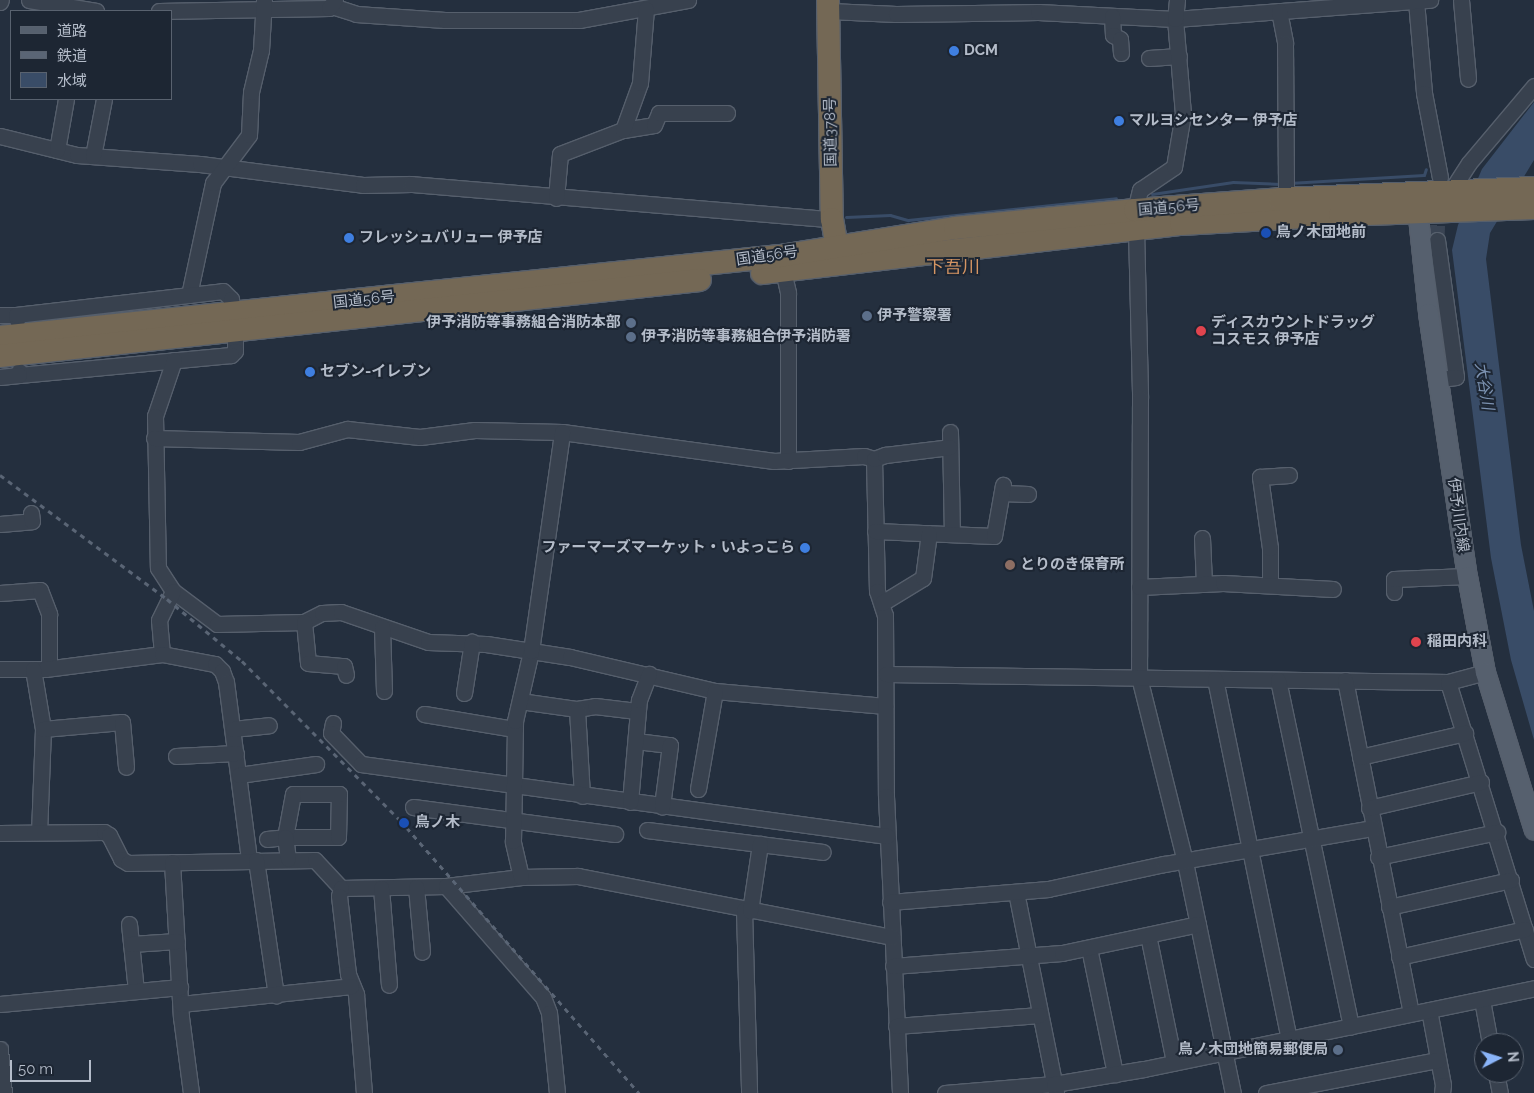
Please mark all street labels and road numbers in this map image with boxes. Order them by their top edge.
street label: 国道378号 [821,97,841,167]
street label: 国道56号 [1137,196,1201,220]
street label: 国道56号 [735,243,799,269]
street label: 国道56号 [332,288,396,312]
street label: 伊予川内線 [1444,477,1472,553]

